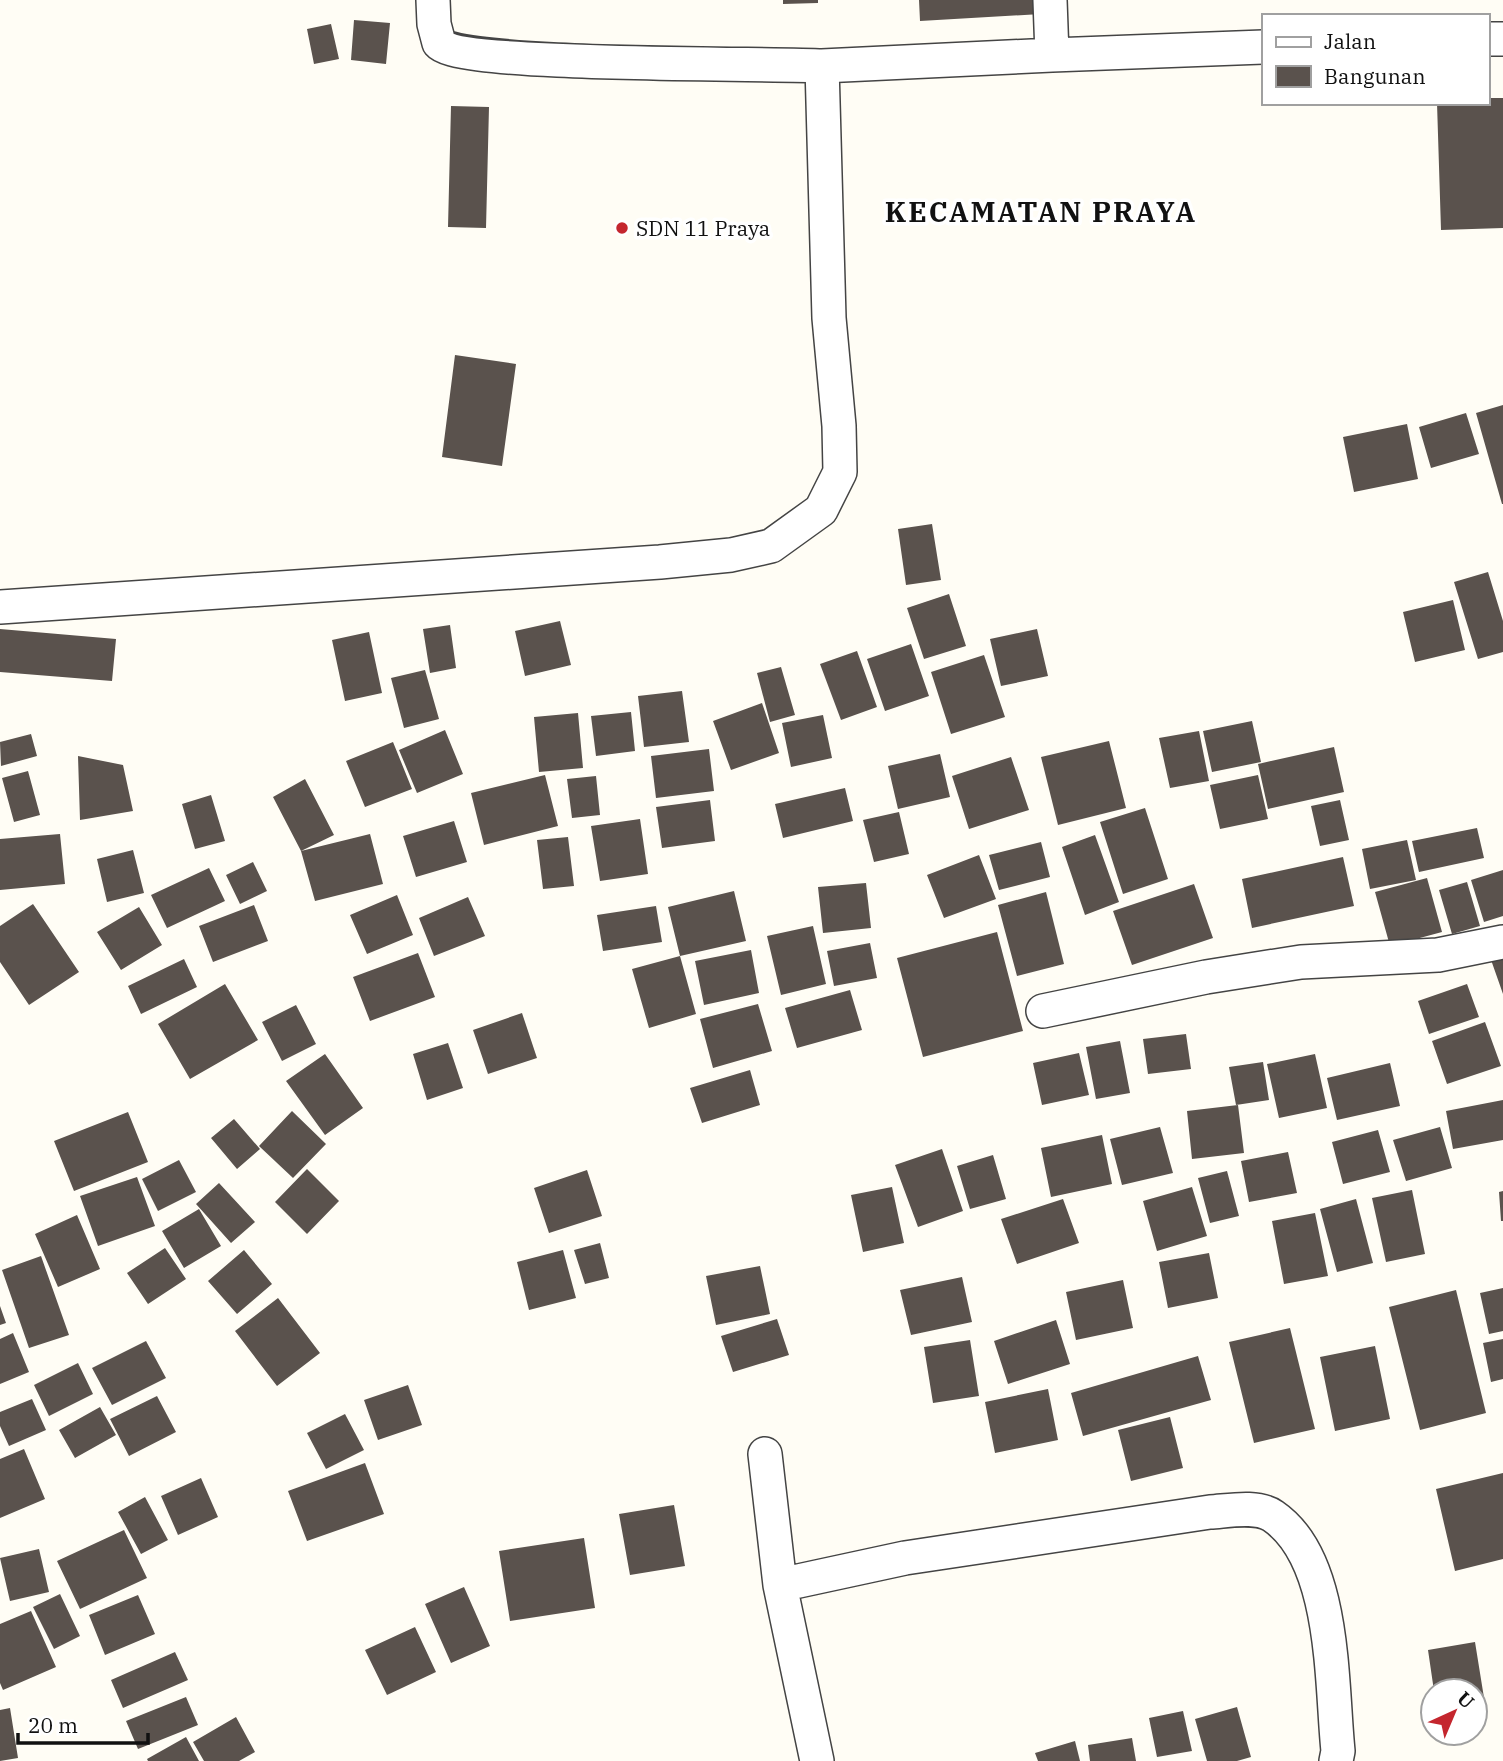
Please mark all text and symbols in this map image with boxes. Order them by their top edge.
legend [1262,14,1489,105]
text: Jalan [1324,27,1376,55]
text: Bangunan [1324,62,1426,90]
district label: KECAMATAN PRAYA [885,193,1197,230]
place label: SDN 11 Praya [636,214,770,242]
marker: SDN 11 Praya [614,220,630,236]
north arrow [1419,1677,1489,1747]
text: U [1452,1686,1479,1713]
scale bar [18,1702,147,1746]
text: 20 m [28,1711,78,1739]

